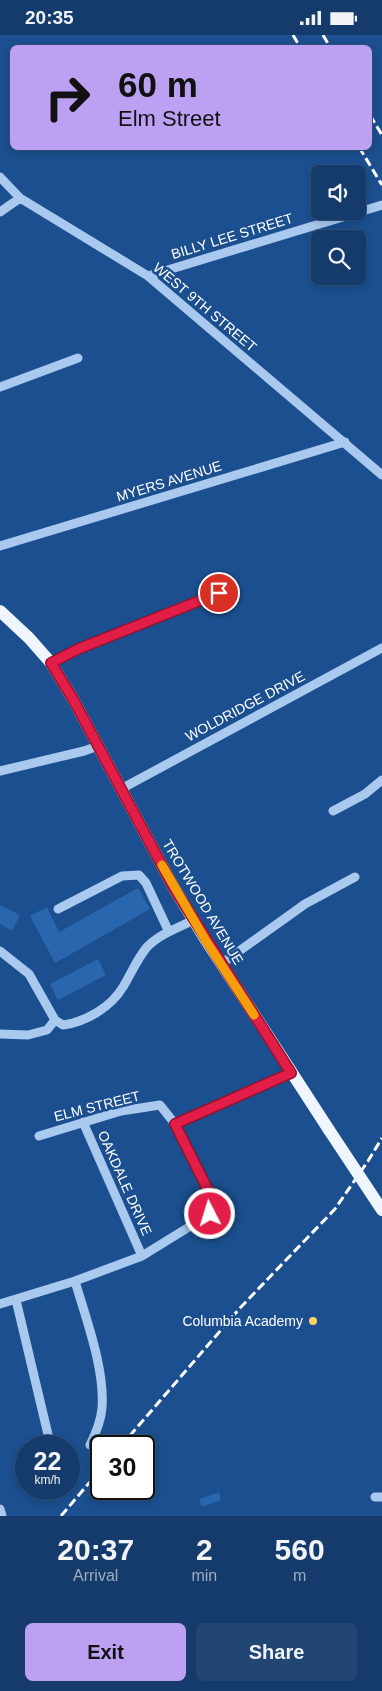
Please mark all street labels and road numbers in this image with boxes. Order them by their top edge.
street label: BILLY LEE STREET [169,210,295,262]
street label: WEST 9TH STREET [150,259,260,355]
street label: MYERS AVENUE [114,457,224,505]
street label: WOLDRIDGE DRIVE [183,668,307,744]
street label: TROTWOOD AVENUE [159,837,247,967]
street label: ELM STREET [52,1087,142,1124]
street label: OAKDALE DRIVE [95,1128,155,1238]

